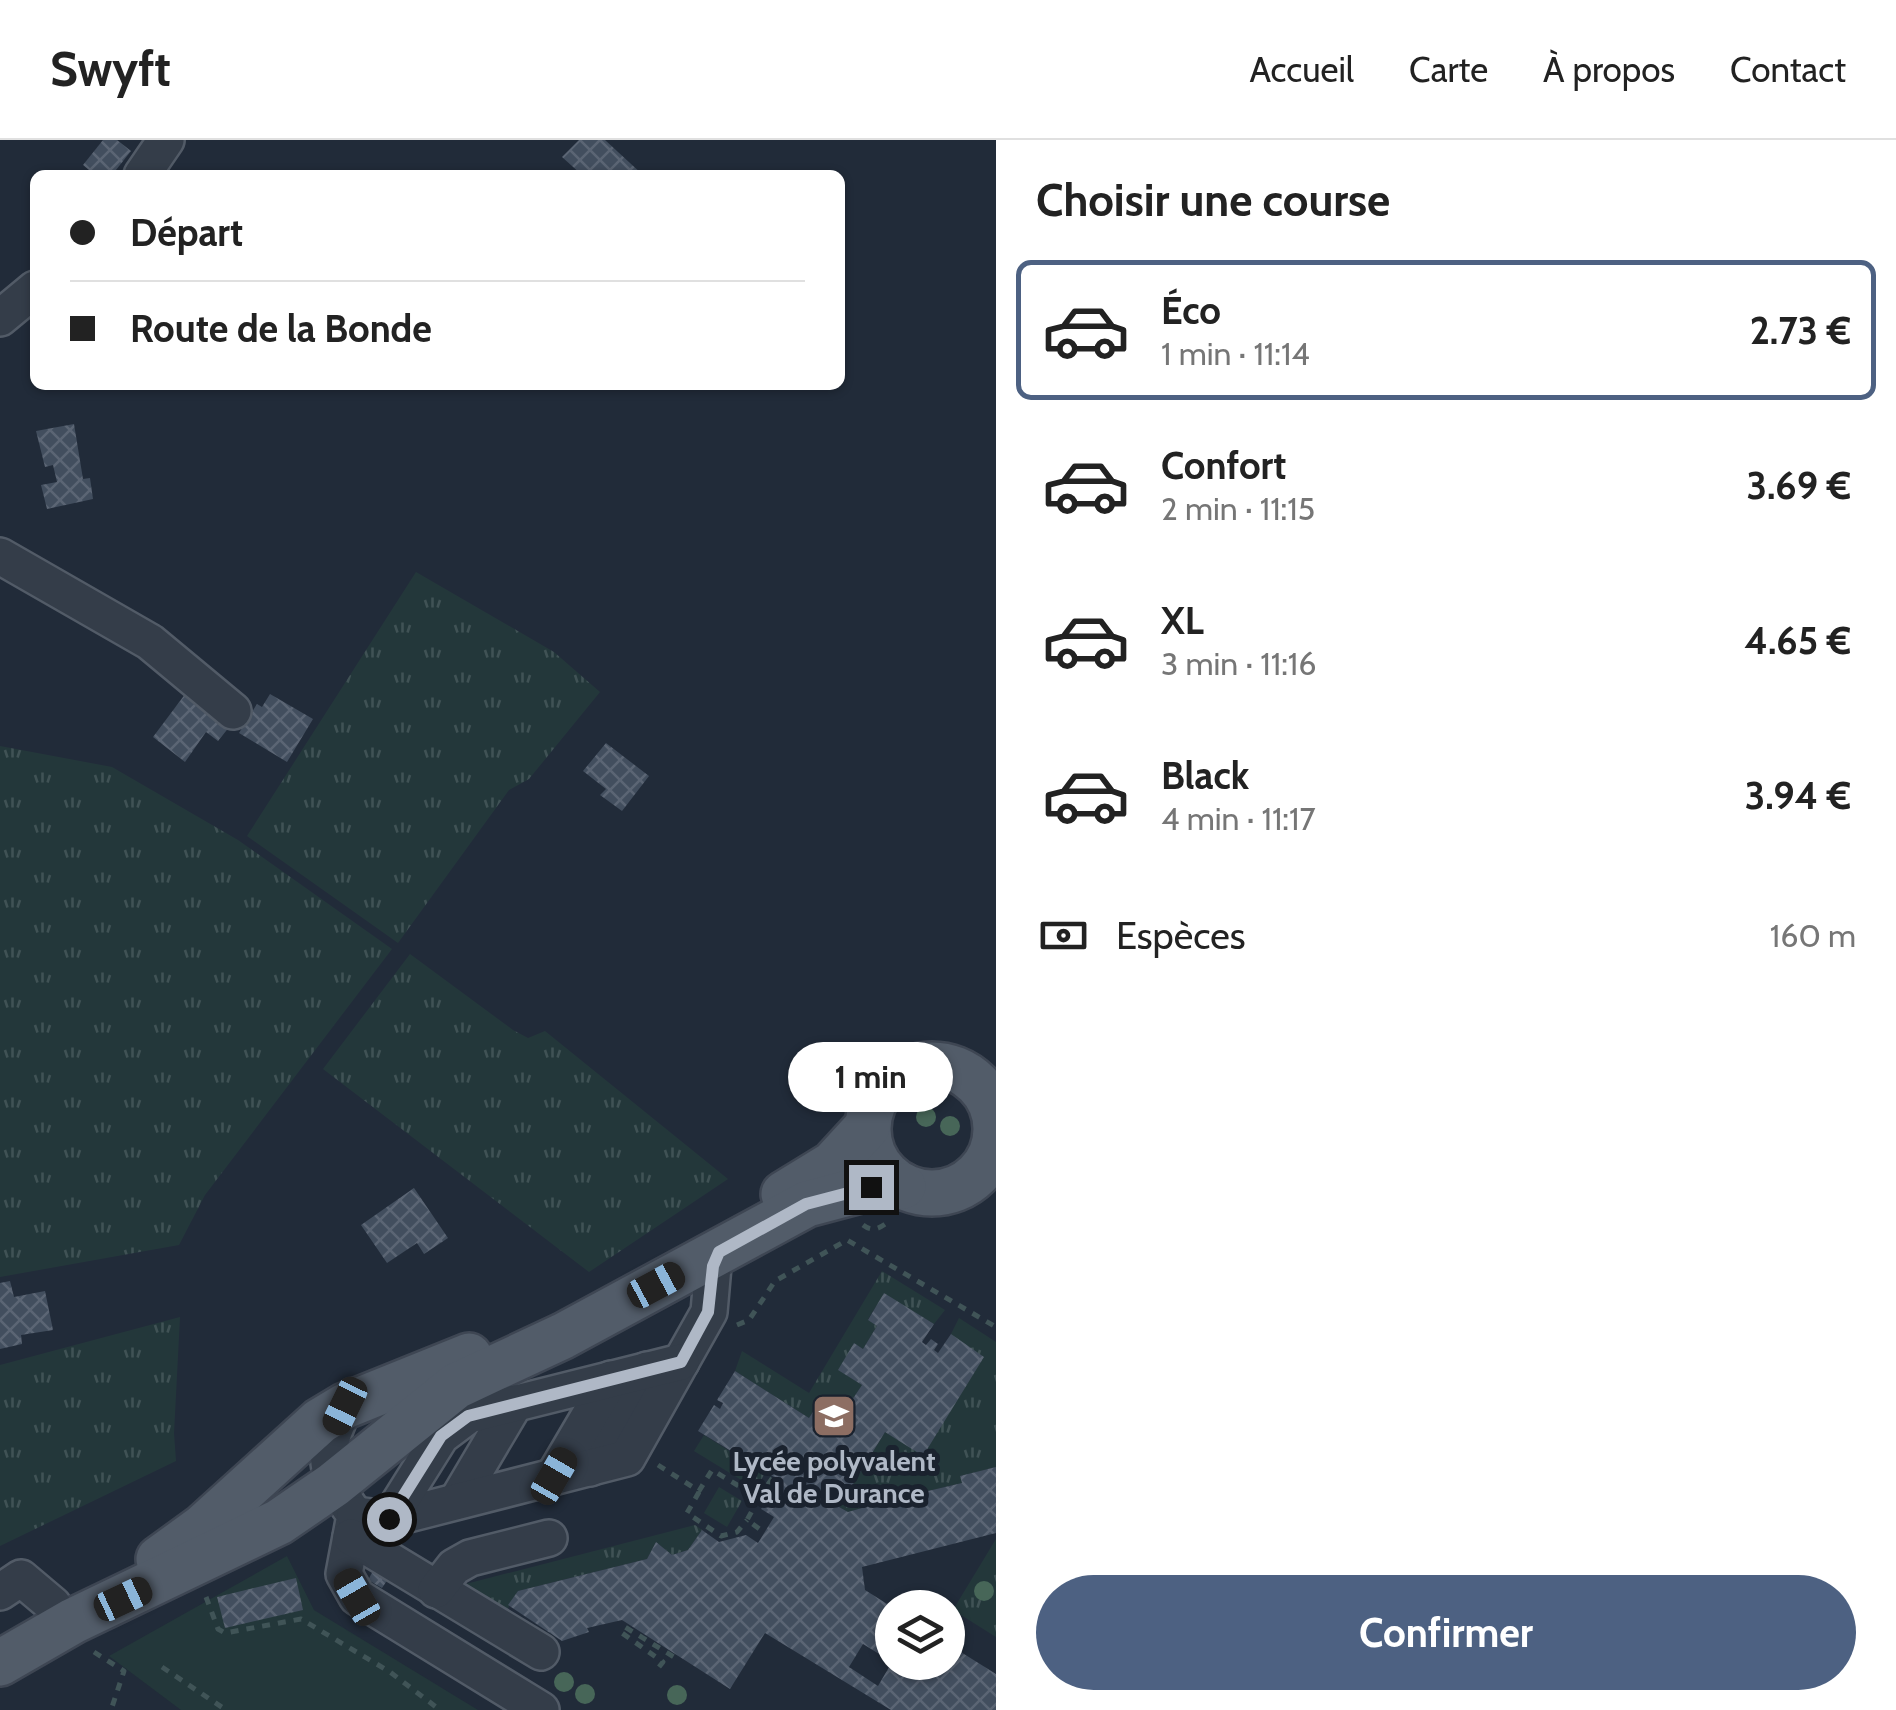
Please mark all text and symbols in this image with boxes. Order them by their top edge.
text: Swyft [50,40,171,98]
text: Accueil [1249,48,1354,91]
text: Carte [1409,48,1488,91]
text: À propos [1543,48,1675,91]
text: Contact [1730,48,1846,91]
text: Choisir une course [1036,173,1390,227]
text: Départ [130,209,243,256]
icon: car [1041,285,1131,375]
text: Éco [1161,287,1221,334]
text: Route de la Bonde [130,305,432,352]
text: 2.73 € [1750,307,1851,354]
text: 1 min · 11:14 [1161,334,1310,373]
icon: car [1041,440,1131,530]
text: Confort [1161,442,1286,489]
text: 3.69 € [1746,462,1851,509]
text: 2 min · 11:15 [1161,489,1315,528]
icon: car [1041,595,1131,685]
text: XL [1161,597,1204,644]
text: 4.65 € [1744,617,1851,664]
text: 3 min · 11:16 [1161,644,1316,683]
icon: car [1041,750,1131,840]
text: Black [1161,752,1249,799]
text: 3.94 € [1745,772,1851,819]
text: 4 min · 11:17 [1161,799,1316,838]
icon: cash [1036,908,1091,963]
text: Espèces [1116,912,1245,959]
text: 160 m [1770,916,1856,955]
callout: 1 min [788,1042,954,1112]
text: 1 min [834,1057,907,1096]
route end [849,1165,894,1210]
car [622,1258,690,1312]
car [318,1372,372,1440]
school or university icon: Lycée polyvalent Val de Durance [811,1393,857,1439]
car [526,1443,582,1509]
place label: Lycée polyvalent Val de Durance [732,1444,936,1510]
route start [367,1497,412,1542]
car [329,1564,385,1630]
car [89,1573,157,1625]
button: Confirmer [1036,1575,1856,1690]
map controls [875,1590,965,1680]
button: layers [875,1590,965,1680]

